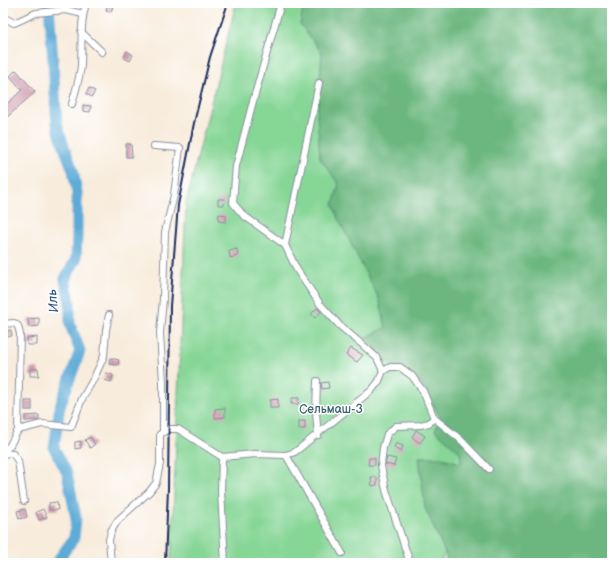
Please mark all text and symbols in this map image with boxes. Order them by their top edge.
water label: Иль [44,288,62,313]
park label: Сельмаш-3 [299,402,363,417]

